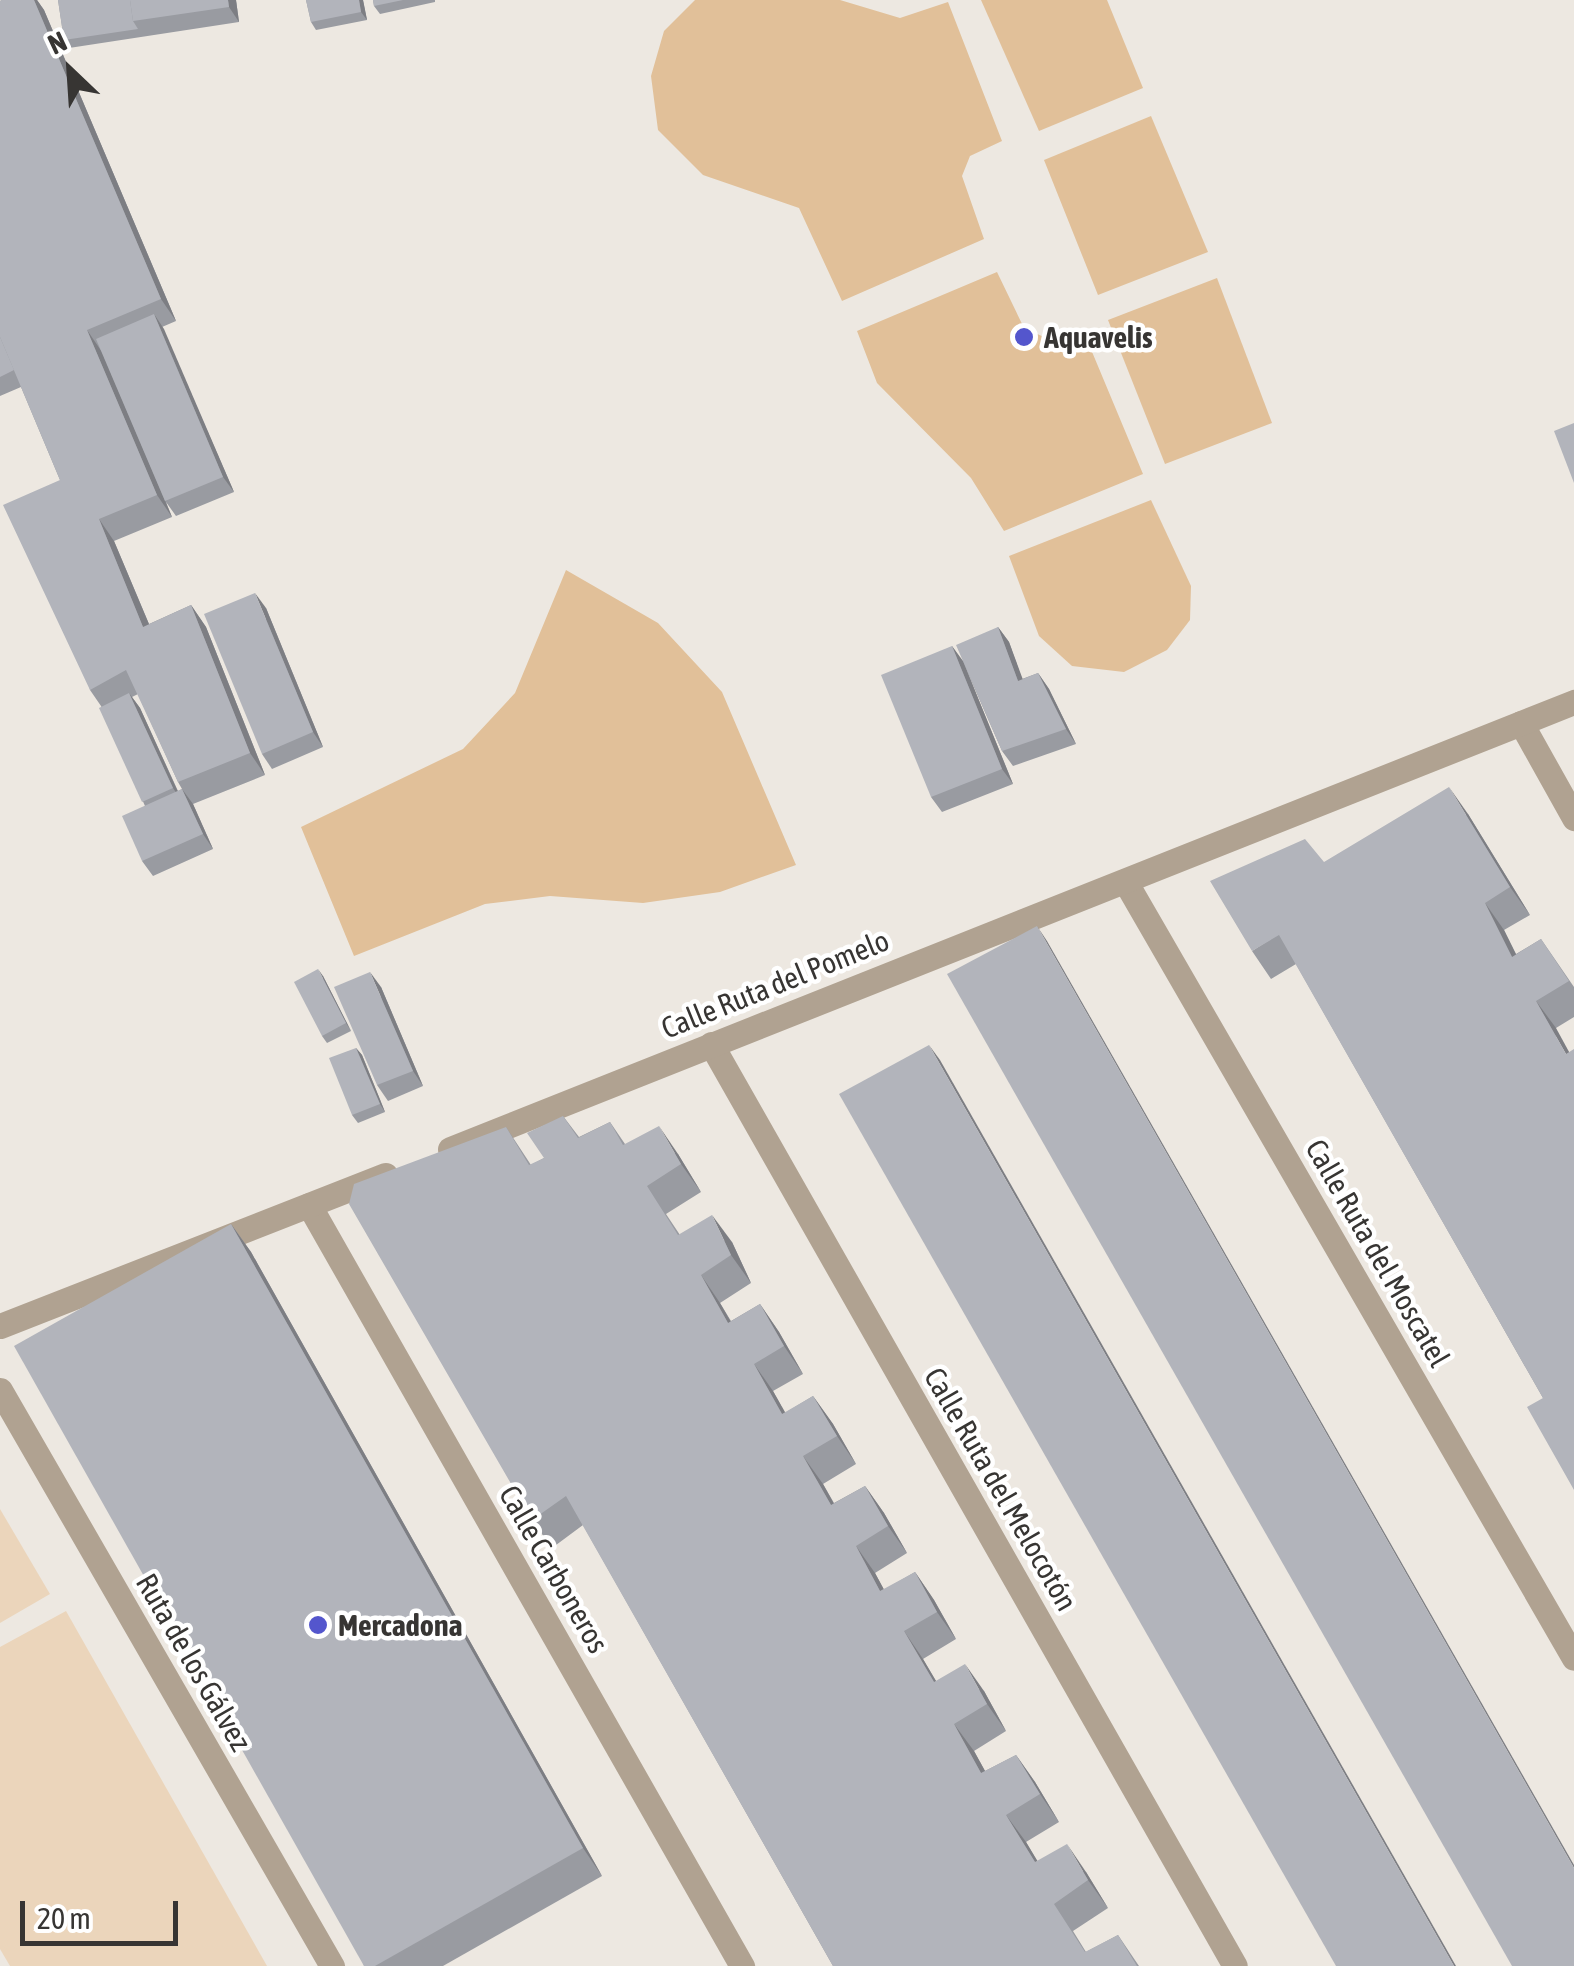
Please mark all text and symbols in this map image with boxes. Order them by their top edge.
north arrow [20,20,120,120]
text: N [43,25,72,61]
place label: Aquavelis [1044,319,1152,355]
marker: Aquavelis [1013,326,1035,348]
street label: Calle Ruta del Pomelo [656,922,894,1046]
street label: Calle Ruta del Moscatel [1298,1133,1458,1373]
street label: Calle Ruta del Melocotón [917,1361,1085,1617]
street label: Calle Carboneros [492,1479,616,1659]
street label: Ruta de los Gálvez [129,1567,259,1757]
place label: Mercadona [338,1607,462,1643]
marker: Mercadona [307,1614,329,1636]
scale bar [25,1881,182,1943]
text: 20 m [37,1901,91,1935]

